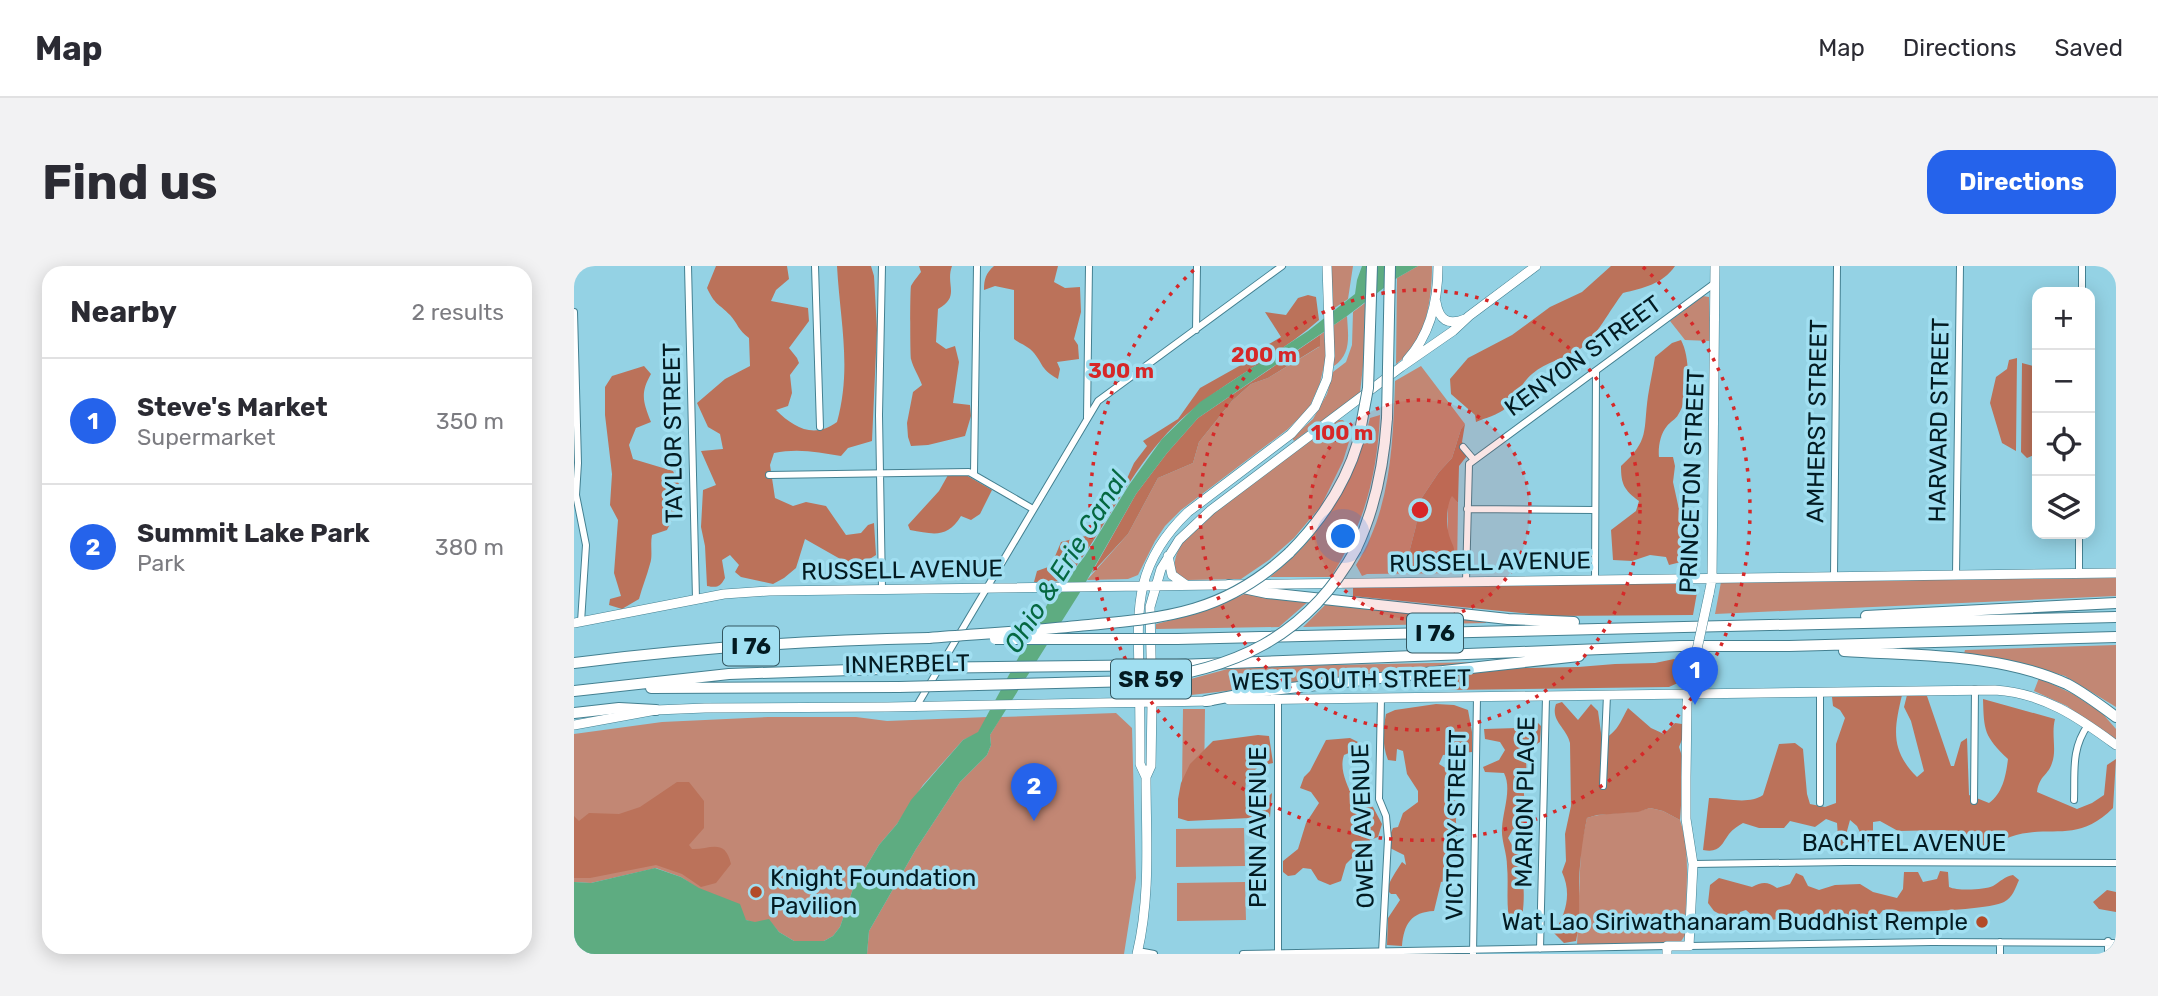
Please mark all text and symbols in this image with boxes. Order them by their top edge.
text: Map [35,29,103,68]
text: Map [1818,34,1865,62]
text: Directions [1903,34,2016,62]
text: Saved [2054,34,2123,62]
button: Directions [1927,150,2116,214]
text: Find us [42,153,218,211]
map controls [2032,287,2095,539]
button: + [2032,287,2095,350]
street label: KENYON STREET [1499,290,1667,422]
text: Nearby [70,294,177,330]
text: 2 results [412,298,504,326]
street label: HARVARD STREET [1923,317,1955,522]
street label: AMHERST STREET [1801,319,1833,523]
street label: TAYLOR STREET [657,342,689,523]
text: 200 m [1231,342,1297,367]
button: − [2032,350,2095,413]
text: 300 m [1088,358,1154,383]
street label: PRINCETON STREET [1674,368,1710,594]
text: Steve's Market [137,392,328,423]
text: 1 [87,407,99,435]
text: 350 m [436,407,504,435]
button: locate [2032,413,2095,476]
text: 100 m [1311,420,1373,445]
text: Supermarket [137,423,275,451]
water label: Ohio & Erie Canal [998,465,1135,659]
button: layers [2032,476,2095,539]
centre of rings [1408,498,1432,522]
text: Summit Lake Park [137,518,370,549]
your location [1326,519,1360,553]
text: 2 [86,533,100,561]
text: 380 m [435,533,504,561]
street label: RUSSELL AVENUE [1389,546,1591,578]
text: Park [137,549,185,577]
street label: RUSSELL AVENUE [801,554,1003,586]
road number: I 76 [1407,614,1463,652]
road number: I 76 [723,626,779,666]
pin: 1 [1672,647,1718,705]
street label: INNERBELT [844,649,970,679]
road number: SR 59 [1111,660,1191,698]
street label: WEST SOUTH STREET [1231,664,1471,696]
street label: MARION PLACE [1510,716,1540,888]
street label: VICTORY STREET [1440,729,1472,921]
street label: OWEN AVENUE [1346,743,1380,909]
street label: PENN AVENUE [1244,746,1272,908]
pin: 2 [1011,763,1057,821]
street label: BACHTEL AVENUE [1802,829,2006,857]
place label: Knight Foundation Pavilion [770,864,976,920]
marker: Knight Foundation Pavilion [748,884,764,900]
place label: Wat Lao Siriwathanaram Buddhist Remple [1502,908,1968,936]
marker: Wat Lao Siriwathanaram Buddhist Remple [1974,914,1990,930]

